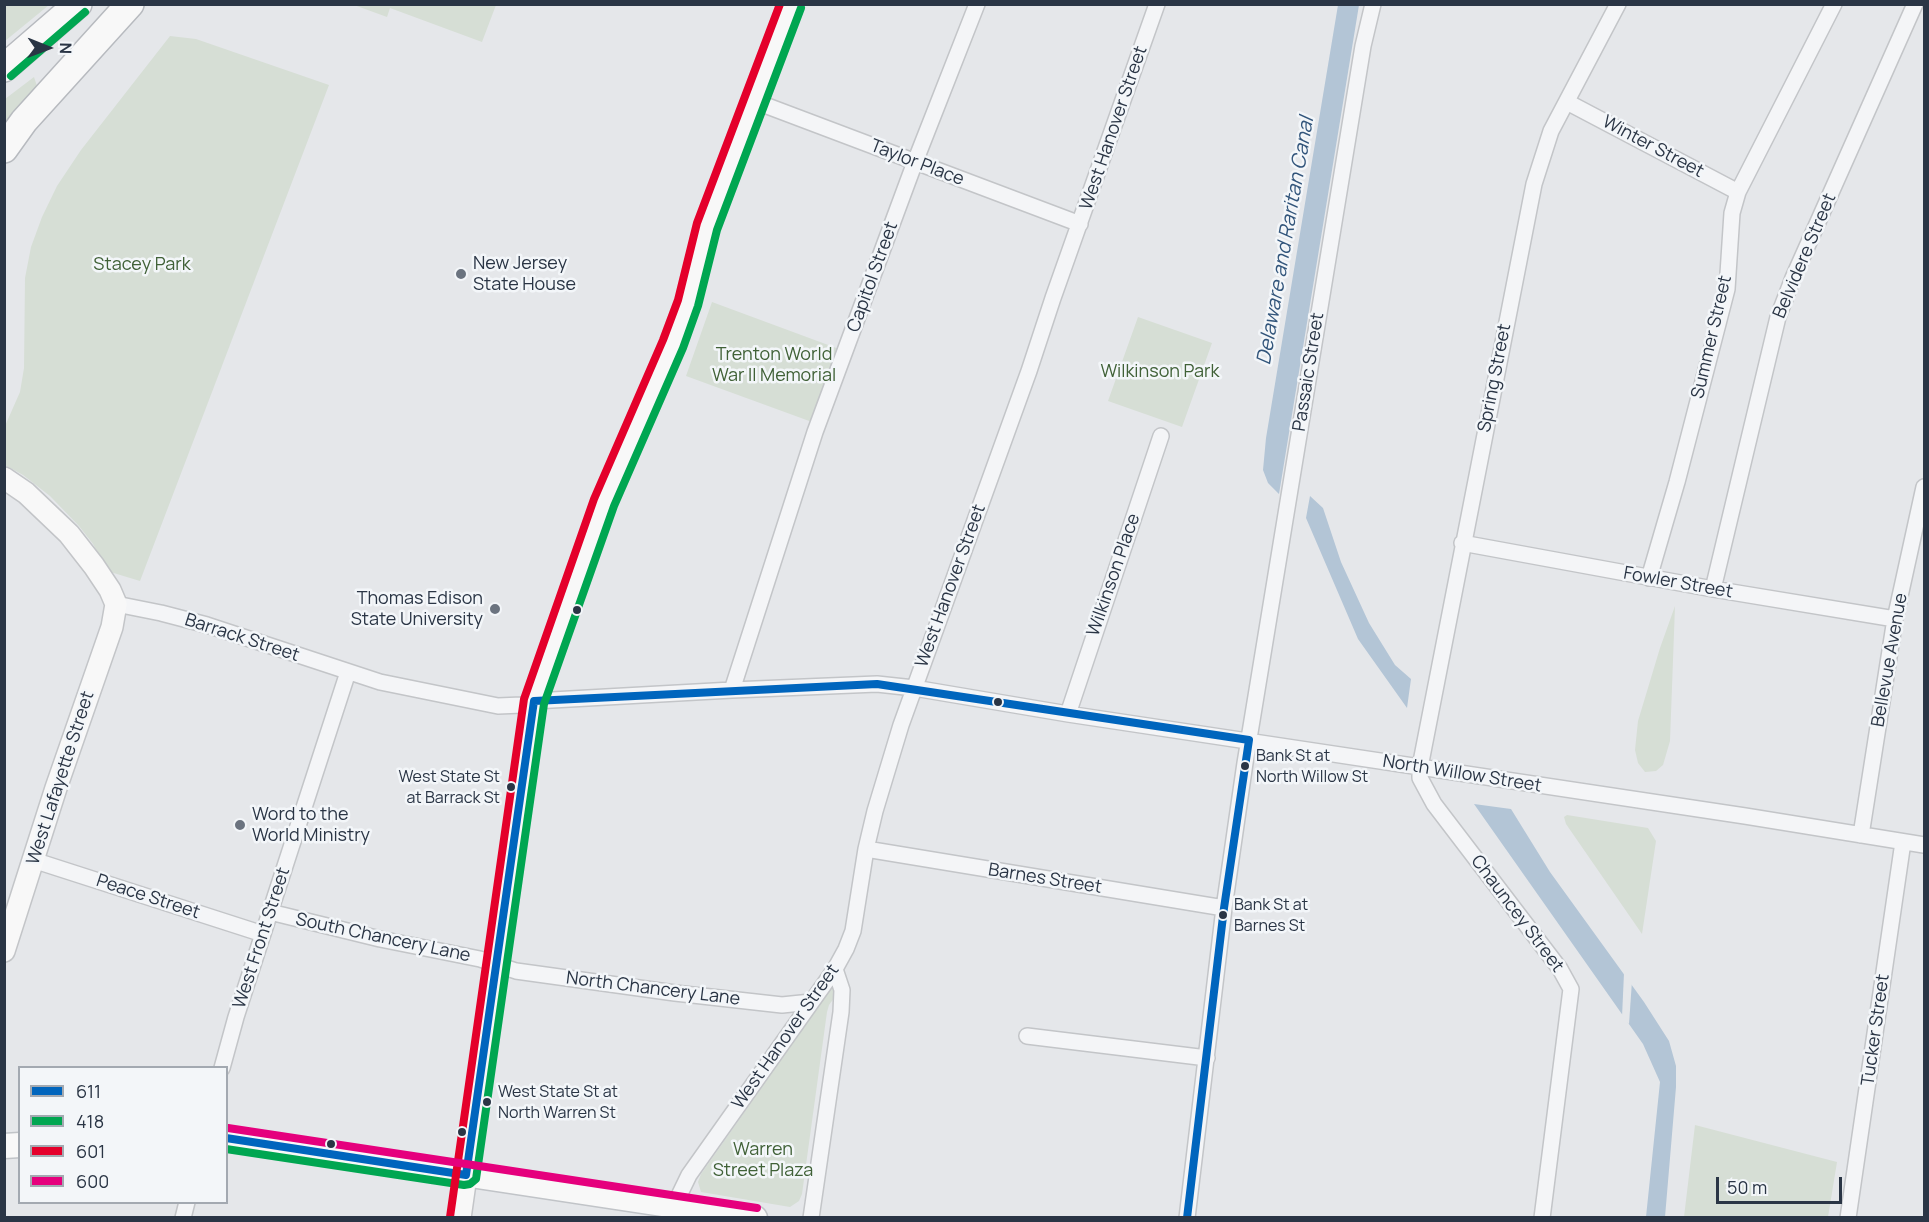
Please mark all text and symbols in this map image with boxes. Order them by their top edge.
north arrow [18,18,78,78]
text: N [55,42,77,54]
street label: West Hanover Street [1076,43,1152,213]
street label: Winter Street [1599,111,1707,183]
water label: Delaware and Raritan Canal [1252,115,1320,367]
street label: Taylor Place [867,135,967,191]
street label: Belvidere Street [1769,190,1841,322]
street label: Capitol Street [843,219,903,335]
place label: New Jersey State House [473,253,576,296]
park label: Stacey Park [93,254,191,276]
marker: New Jersey State House [454,267,468,281]
street label: Summer Street [1687,273,1737,401]
street label: Passaic Street [1289,311,1329,433]
street label: Spring Street [1474,322,1516,434]
park label: Trenton World War II Memorial [712,344,836,386]
park label: Wilkinson Park [1101,361,1219,383]
street label: West Hanover Street [911,501,991,671]
street label: Wilkinson Place [1083,511,1145,639]
street label: Fowler Street [1622,563,1734,603]
place label: Thomas Edison State University [351,588,483,630]
street label: Bellevue Avenue [1868,591,1912,729]
marker: Thomas Edison State University [488,602,502,616]
unlabelled marker [571,604,583,616]
street label: Barrack Street [182,609,302,667]
street label: West Lafayette Street [23,688,99,868]
unlabelled marker [992,696,1004,708]
place label: Bank St at North Willow St [1256,747,1368,785]
street label: North Willow Street [1381,751,1543,797]
marker: Bank St at North Willow St [1239,760,1251,772]
place label: West State St at Barrack St [399,768,500,806]
marker: West State St at Barrack St [505,781,517,793]
place label: Word to the World Ministry [252,804,370,846]
marker: Word to the World Ministry [233,818,247,832]
street label: Chauncey Street [1466,851,1568,977]
street label: Barnes Street [987,859,1103,899]
street label: West Front Street [229,865,295,1011]
street label: Peace Street [93,870,203,924]
place label: Bank St at Barnes St [1234,896,1308,934]
street label: South Chancery Lane [294,909,472,967]
marker: Bank St at Barnes St [1217,909,1229,921]
street label: West Hanover Street [728,960,844,1114]
street label: North Chancery Lane [565,968,741,1010]
street label: Tucker Street [1857,973,1895,1087]
legend [18,1066,228,1204]
text: 611 [76,1079,101,1103]
place label: West State St at North Warren St [498,1083,618,1121]
marker: West State St at North Warren St [481,1096,493,1108]
text: 418 [76,1109,104,1133]
unlabelled marker [456,1126,468,1138]
unlabelled marker [325,1138,337,1150]
text: 601 [76,1139,105,1163]
park label: Warren Street Plaza [713,1139,813,1182]
scale bar [1719,1165,1845,1203]
text: 600 [76,1169,109,1193]
text: 50 m [1727,1175,1767,1199]

